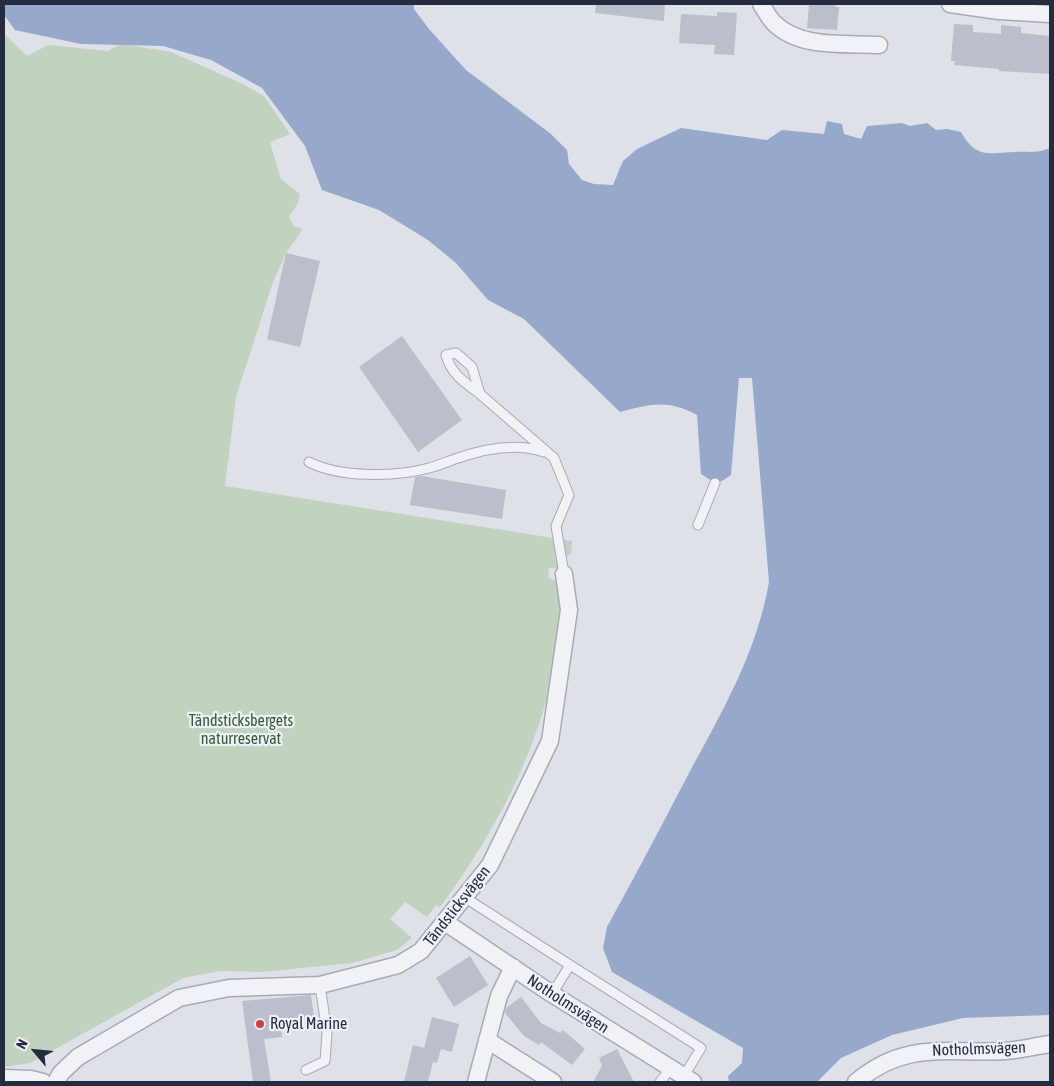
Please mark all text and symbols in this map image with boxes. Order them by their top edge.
park label: Tändsticksbergets naturreservat [189,711,293,749]
street label: Tändsticksvägen [420,862,494,950]
street label: Notholmsvägen [523,970,613,1038]
place label: Royal Marine [270,1014,347,1034]
marker: Royal Marine [254,1018,266,1030]
north arrow [10,1026,60,1076]
text: N [13,1037,31,1051]
street label: Notholmsvägen [932,1038,1026,1060]

